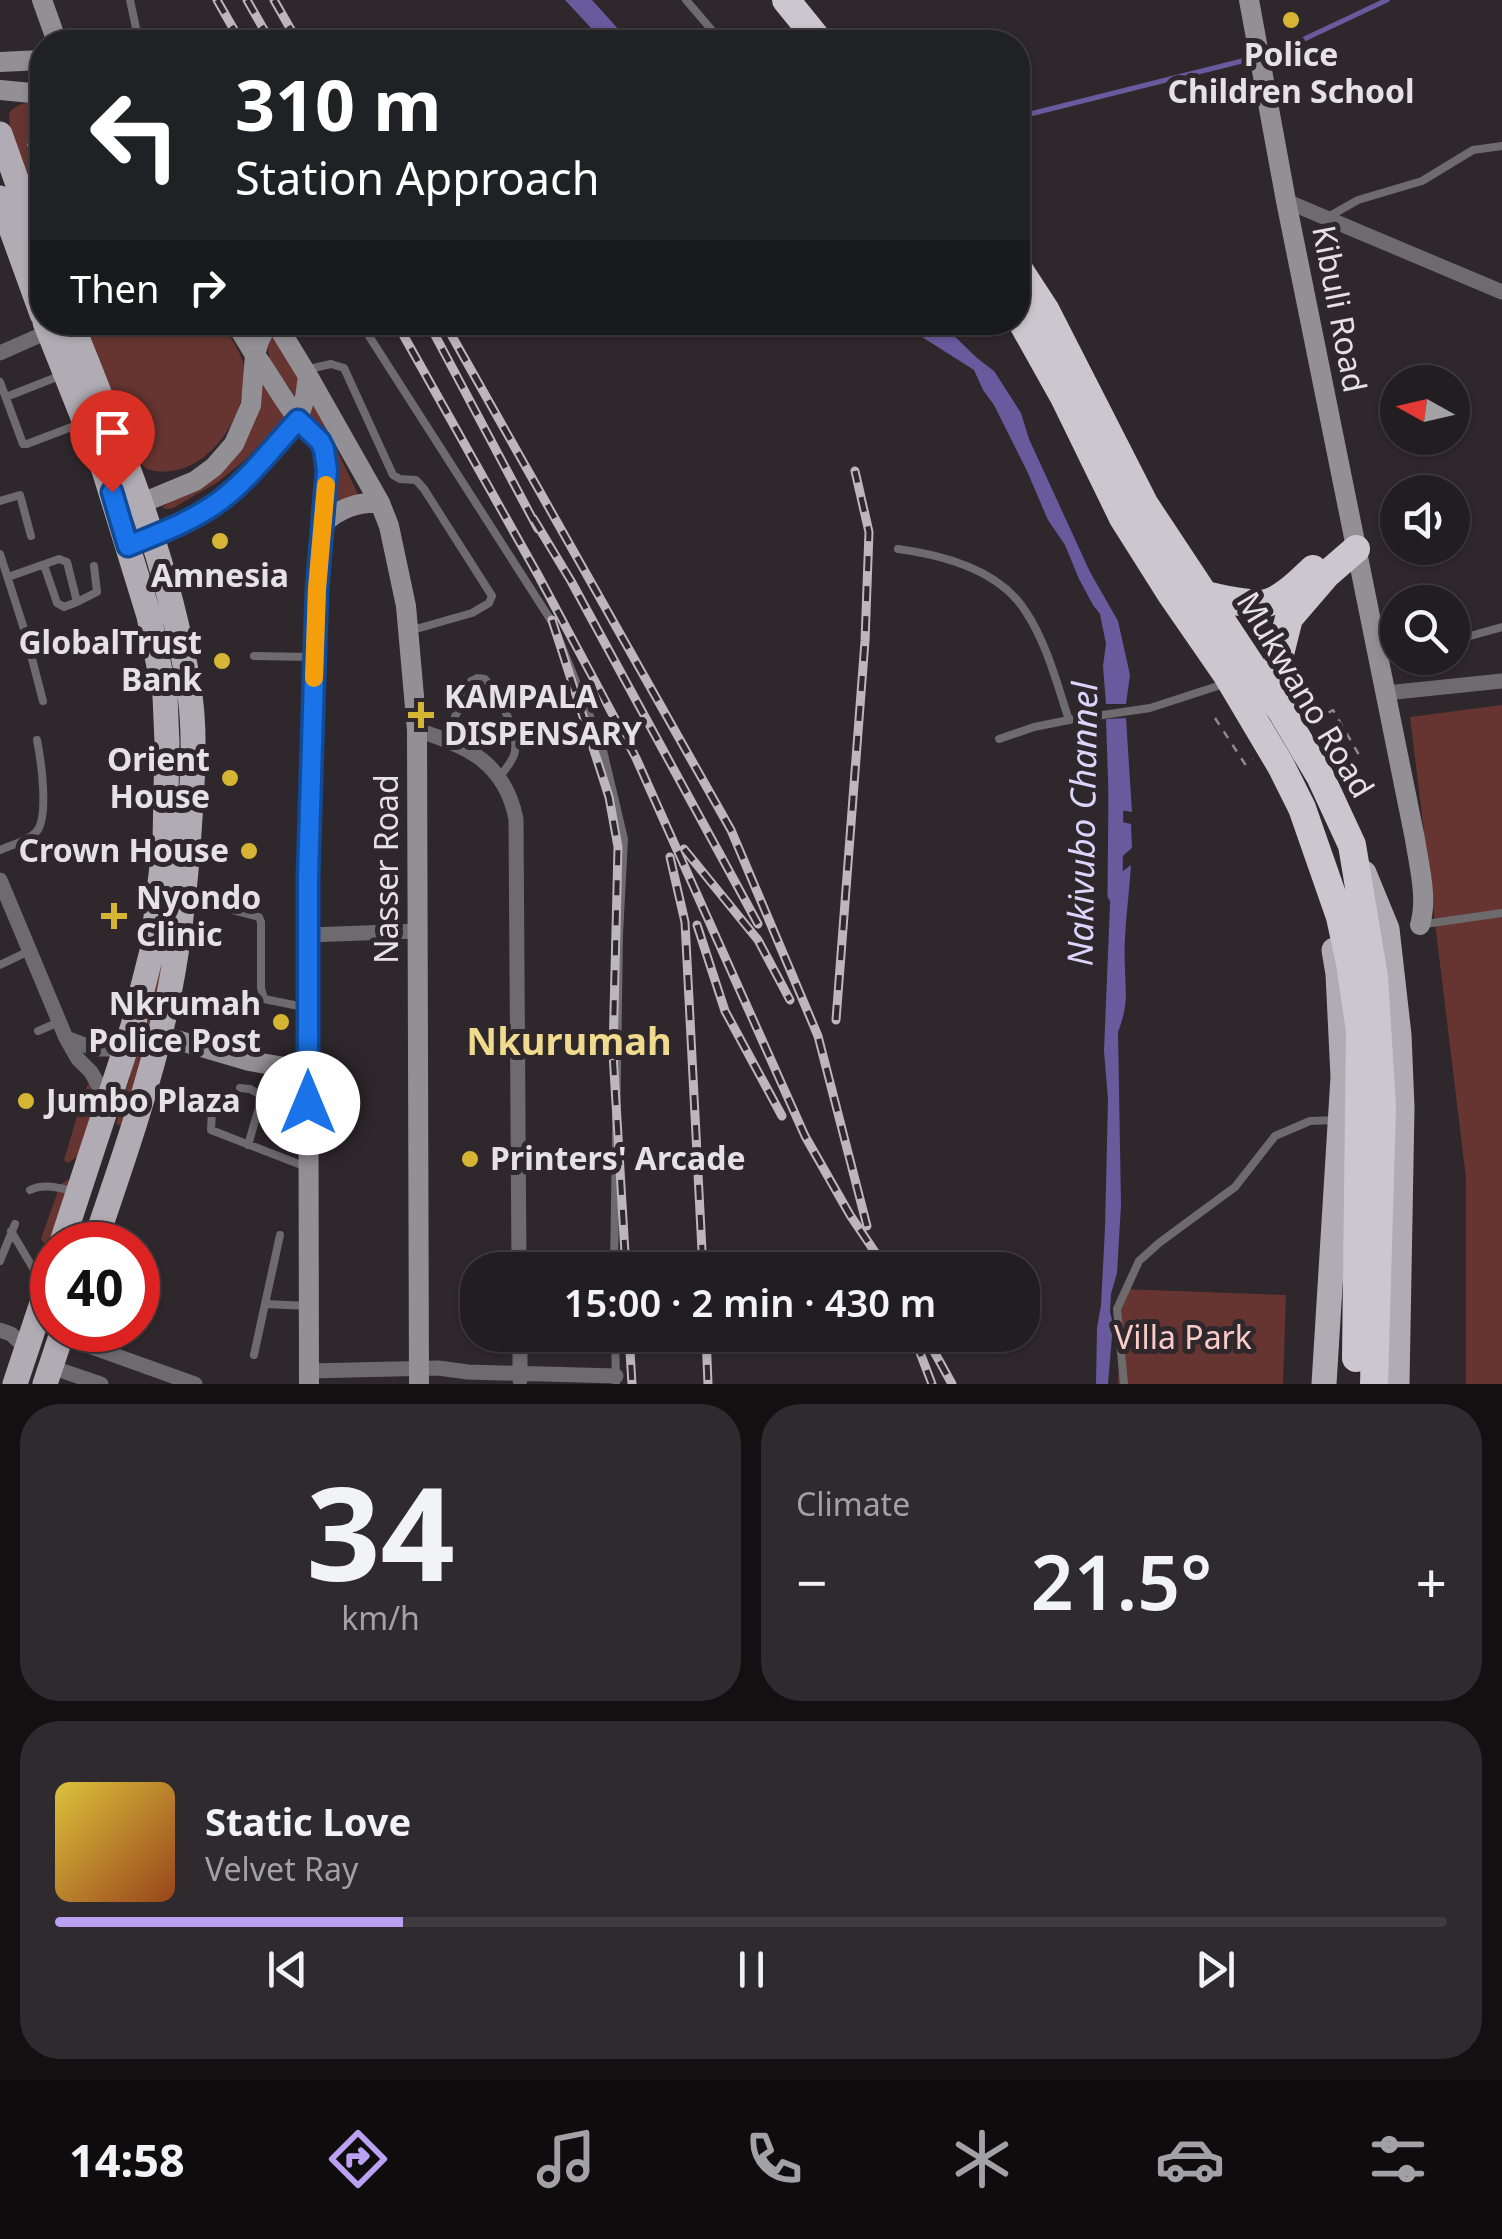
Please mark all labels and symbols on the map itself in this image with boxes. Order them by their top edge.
marker: Police Children School [1280,9,1302,31]
place label: Police Children School [1167,32,1415,112]
street label: Kibuli Road [1303,222,1378,396]
north arrow [1380,365,1470,455]
pin [70,390,155,493]
marker: Amnesia [209,530,231,552]
place label: Amnesia [151,553,289,596]
street label: Mukwano Road [1228,583,1385,805]
place label: GlobalTrust Bank [18,620,202,700]
marker: GlobalTrust Bank [211,650,233,672]
place label: KAMPALA DISPENSARY [444,674,643,754]
water label: Nakivubo Channel [1056,680,1107,967]
marker: KAMPALA DISPENSARY [408,702,434,728]
place label: Orient House [107,737,210,817]
marker: Orient House [219,767,241,789]
street label: Nasser Road [364,774,407,964]
place label: Crown House [18,828,229,871]
marker: Crown House [238,840,260,862]
place label: Nyondo Clinic [136,875,261,955]
marker: Nyondo Clinic [101,903,127,929]
place label: Nkrumah Police Post [88,981,261,1061]
marker: Nkrumah Police Post [270,1011,292,1033]
district label: Nkurumah [466,1014,672,1066]
position arrow [256,1051,360,1155]
place label: Jumbo Plaza [43,1078,241,1121]
marker: Jumbo Plaza [15,1090,37,1112]
place label: Printers' Arcade [490,1136,746,1179]
marker: Printers' Arcade [459,1148,481,1170]
speed limit sign: 40 [30,1222,160,1352]
park label: Villa Park [1114,1315,1252,1358]

